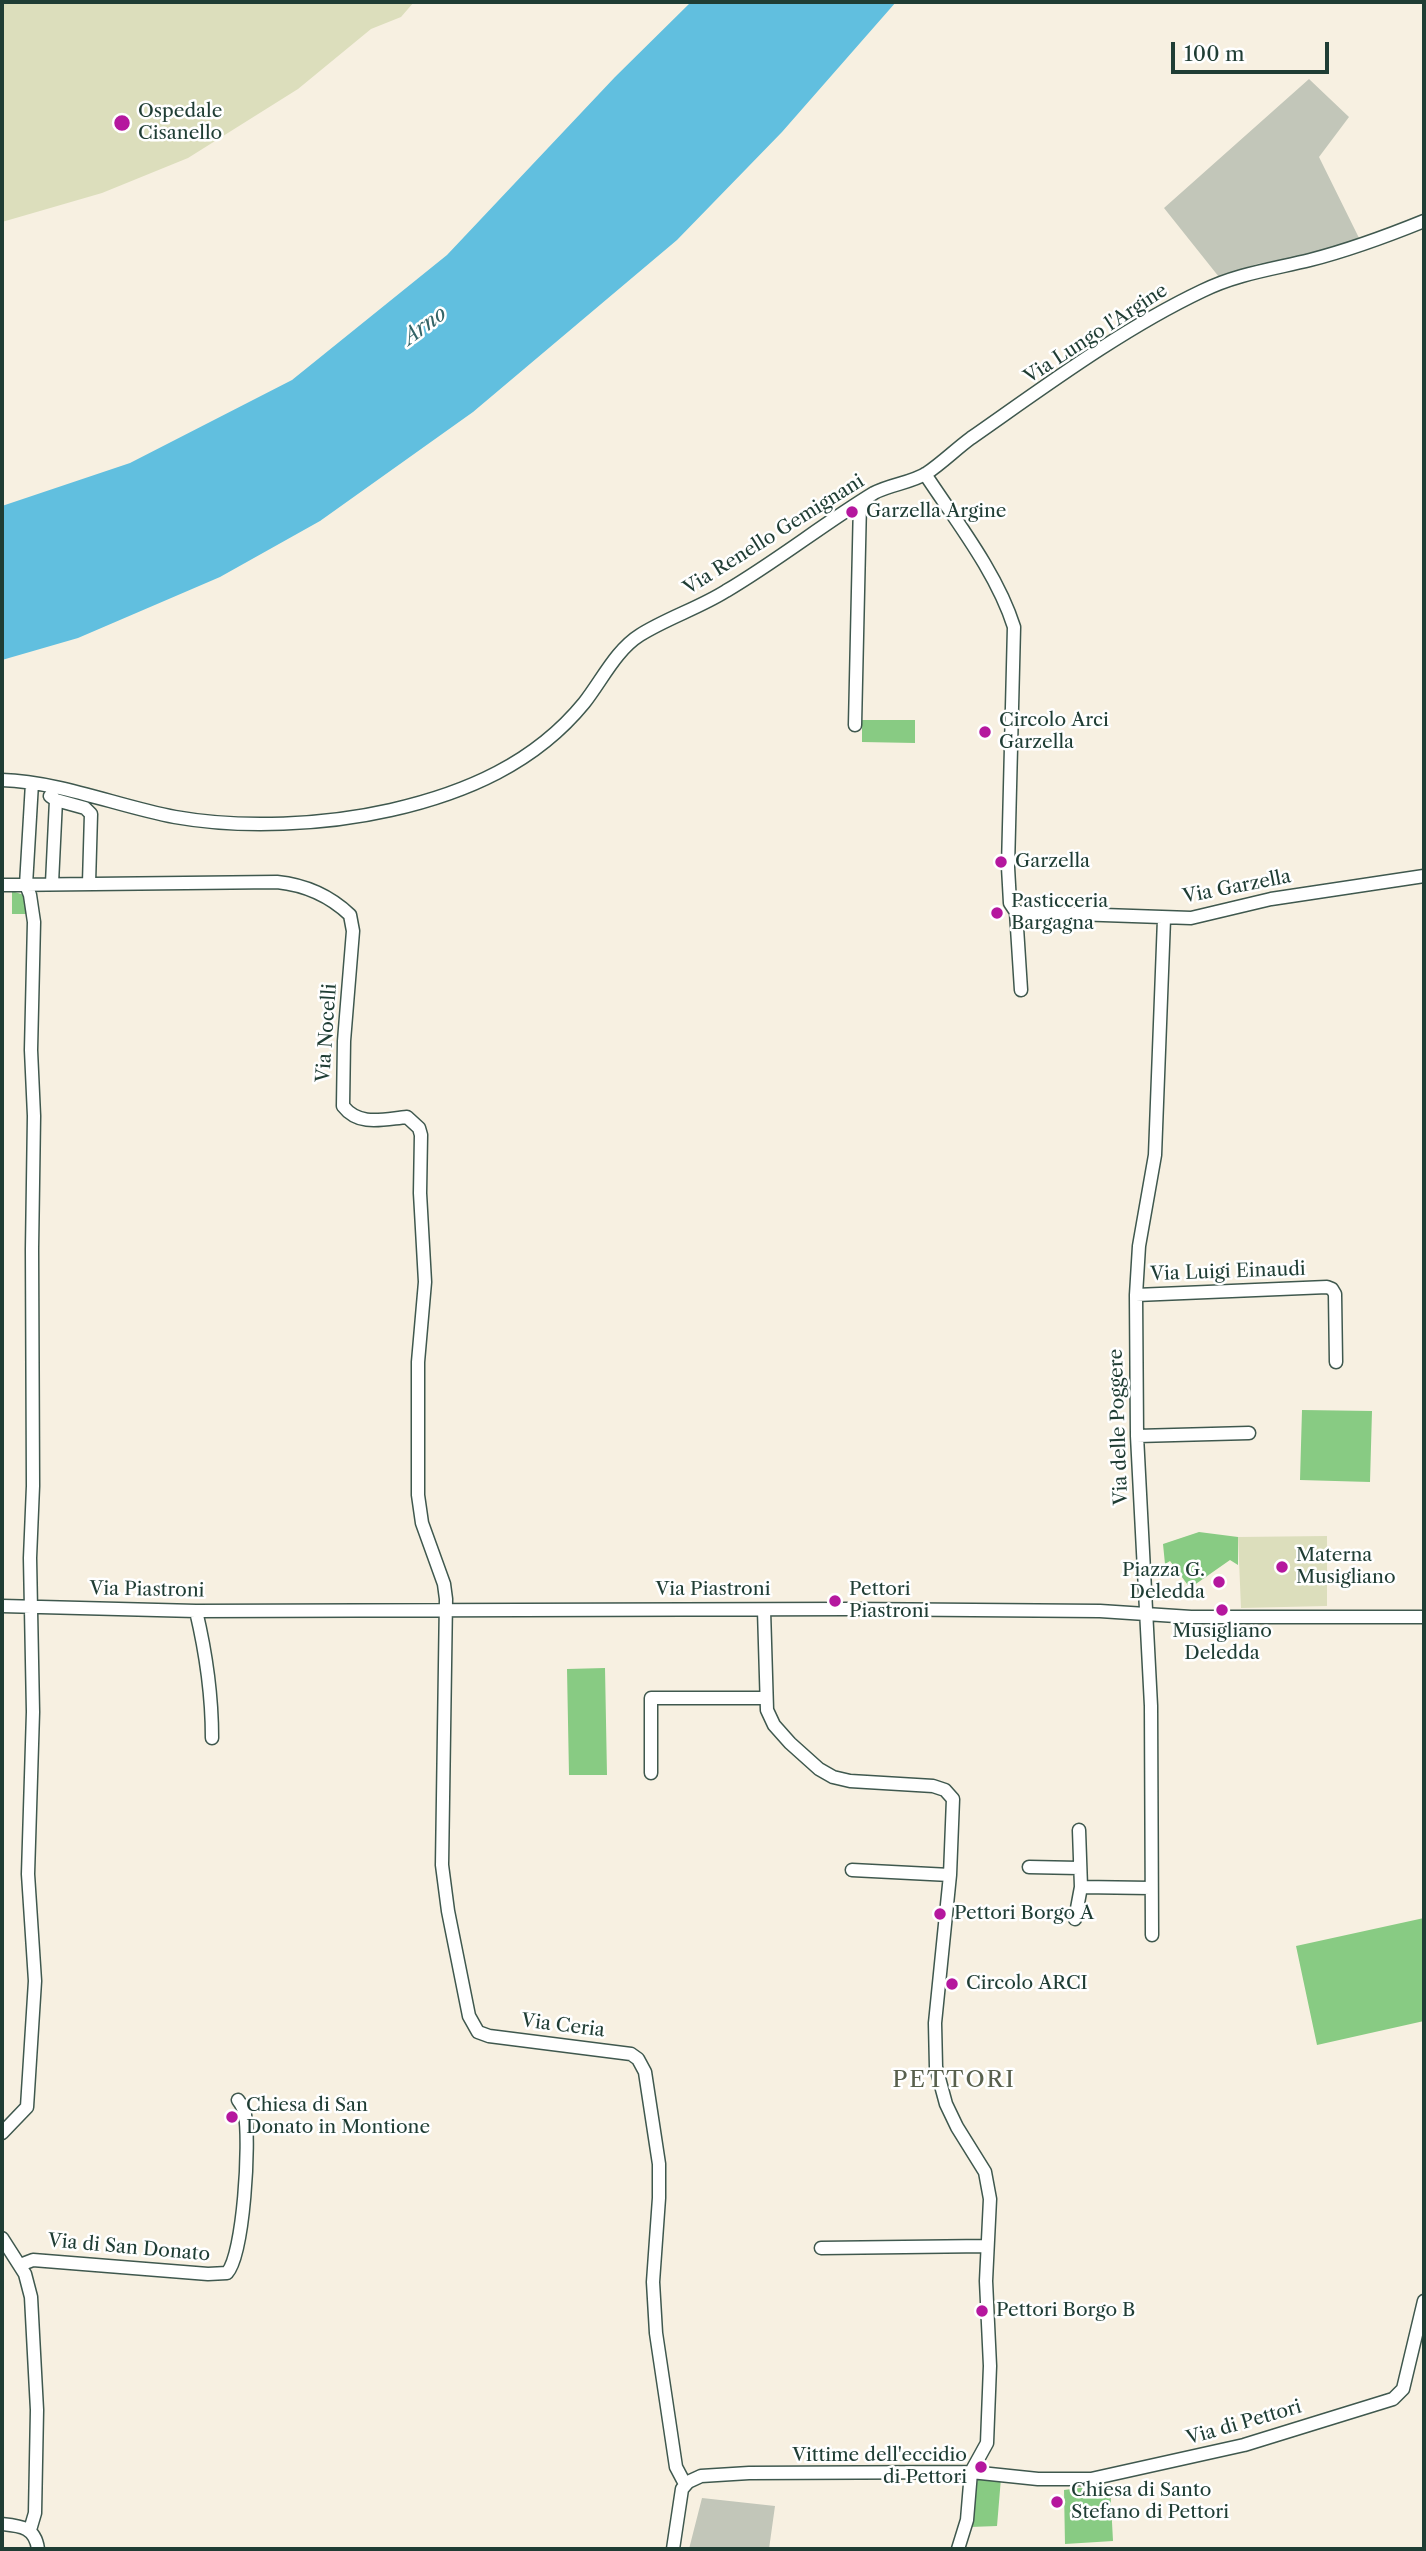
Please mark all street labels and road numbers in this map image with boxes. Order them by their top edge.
street label: Via Lungo l'Argine [1020,279,1172,389]
street label: Via Renello Gemignani [680,470,868,600]
street label: Via Garzella [1181,865,1293,909]
street label: Via Nocelli [312,983,342,1083]
street label: Via Luigi Einaudi [1150,1258,1306,1286]
street label: Via delle Poggere [1105,1348,1133,1506]
street label: Via Piastroni [89,1578,205,1602]
street label: Via Piastroni [656,1579,770,1601]
street label: Via Ceria [520,2010,606,2042]
street label: Via di San Donato [47,2230,211,2266]
street label: Via di Pettori [1184,2396,1304,2450]

